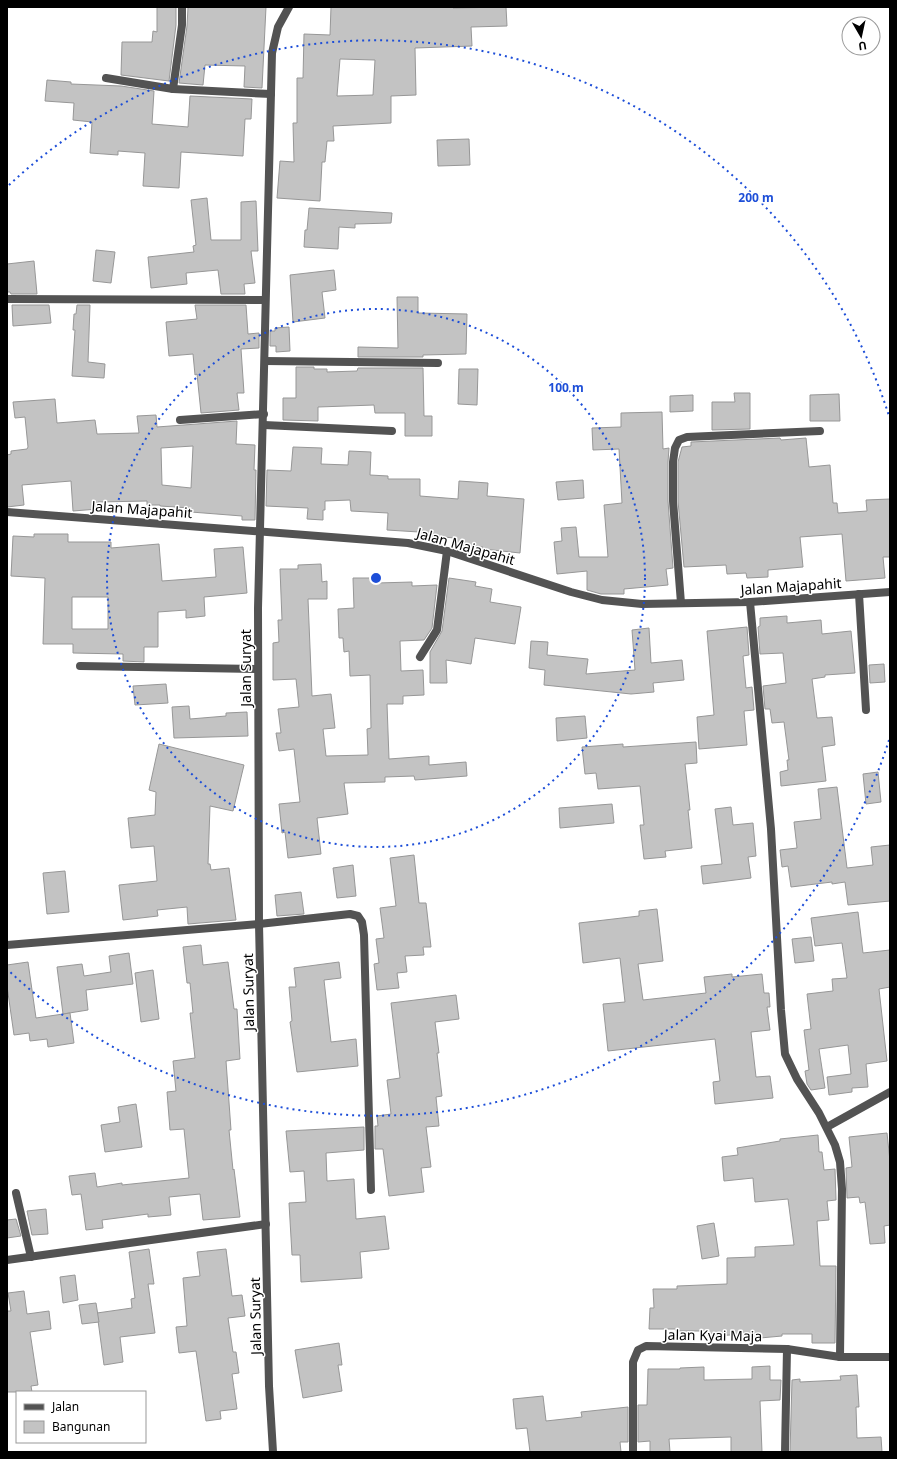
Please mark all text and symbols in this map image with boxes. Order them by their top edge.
north arrow [841,16,881,56]
text: U [857,38,868,54]
text: 200 m [738,189,774,206]
text: 100 m [548,379,584,396]
street label: Jalan Majapahit [89,496,193,522]
street label: Jalan Majapahit [413,522,517,569]
centre of rings [369,571,383,585]
street label: Jalan Majapahit [738,573,842,599]
street label: Jalan Suryat [236,629,255,709]
street label: Jalan Suryat [238,953,258,1033]
street label: Jalan Suryat [245,1277,265,1357]
street label: Jalan Kyai Maja [662,1325,762,1345]
legend [16,1391,146,1443]
text: Jalan [51,1398,79,1415]
text: Bangunan [52,1418,110,1435]

